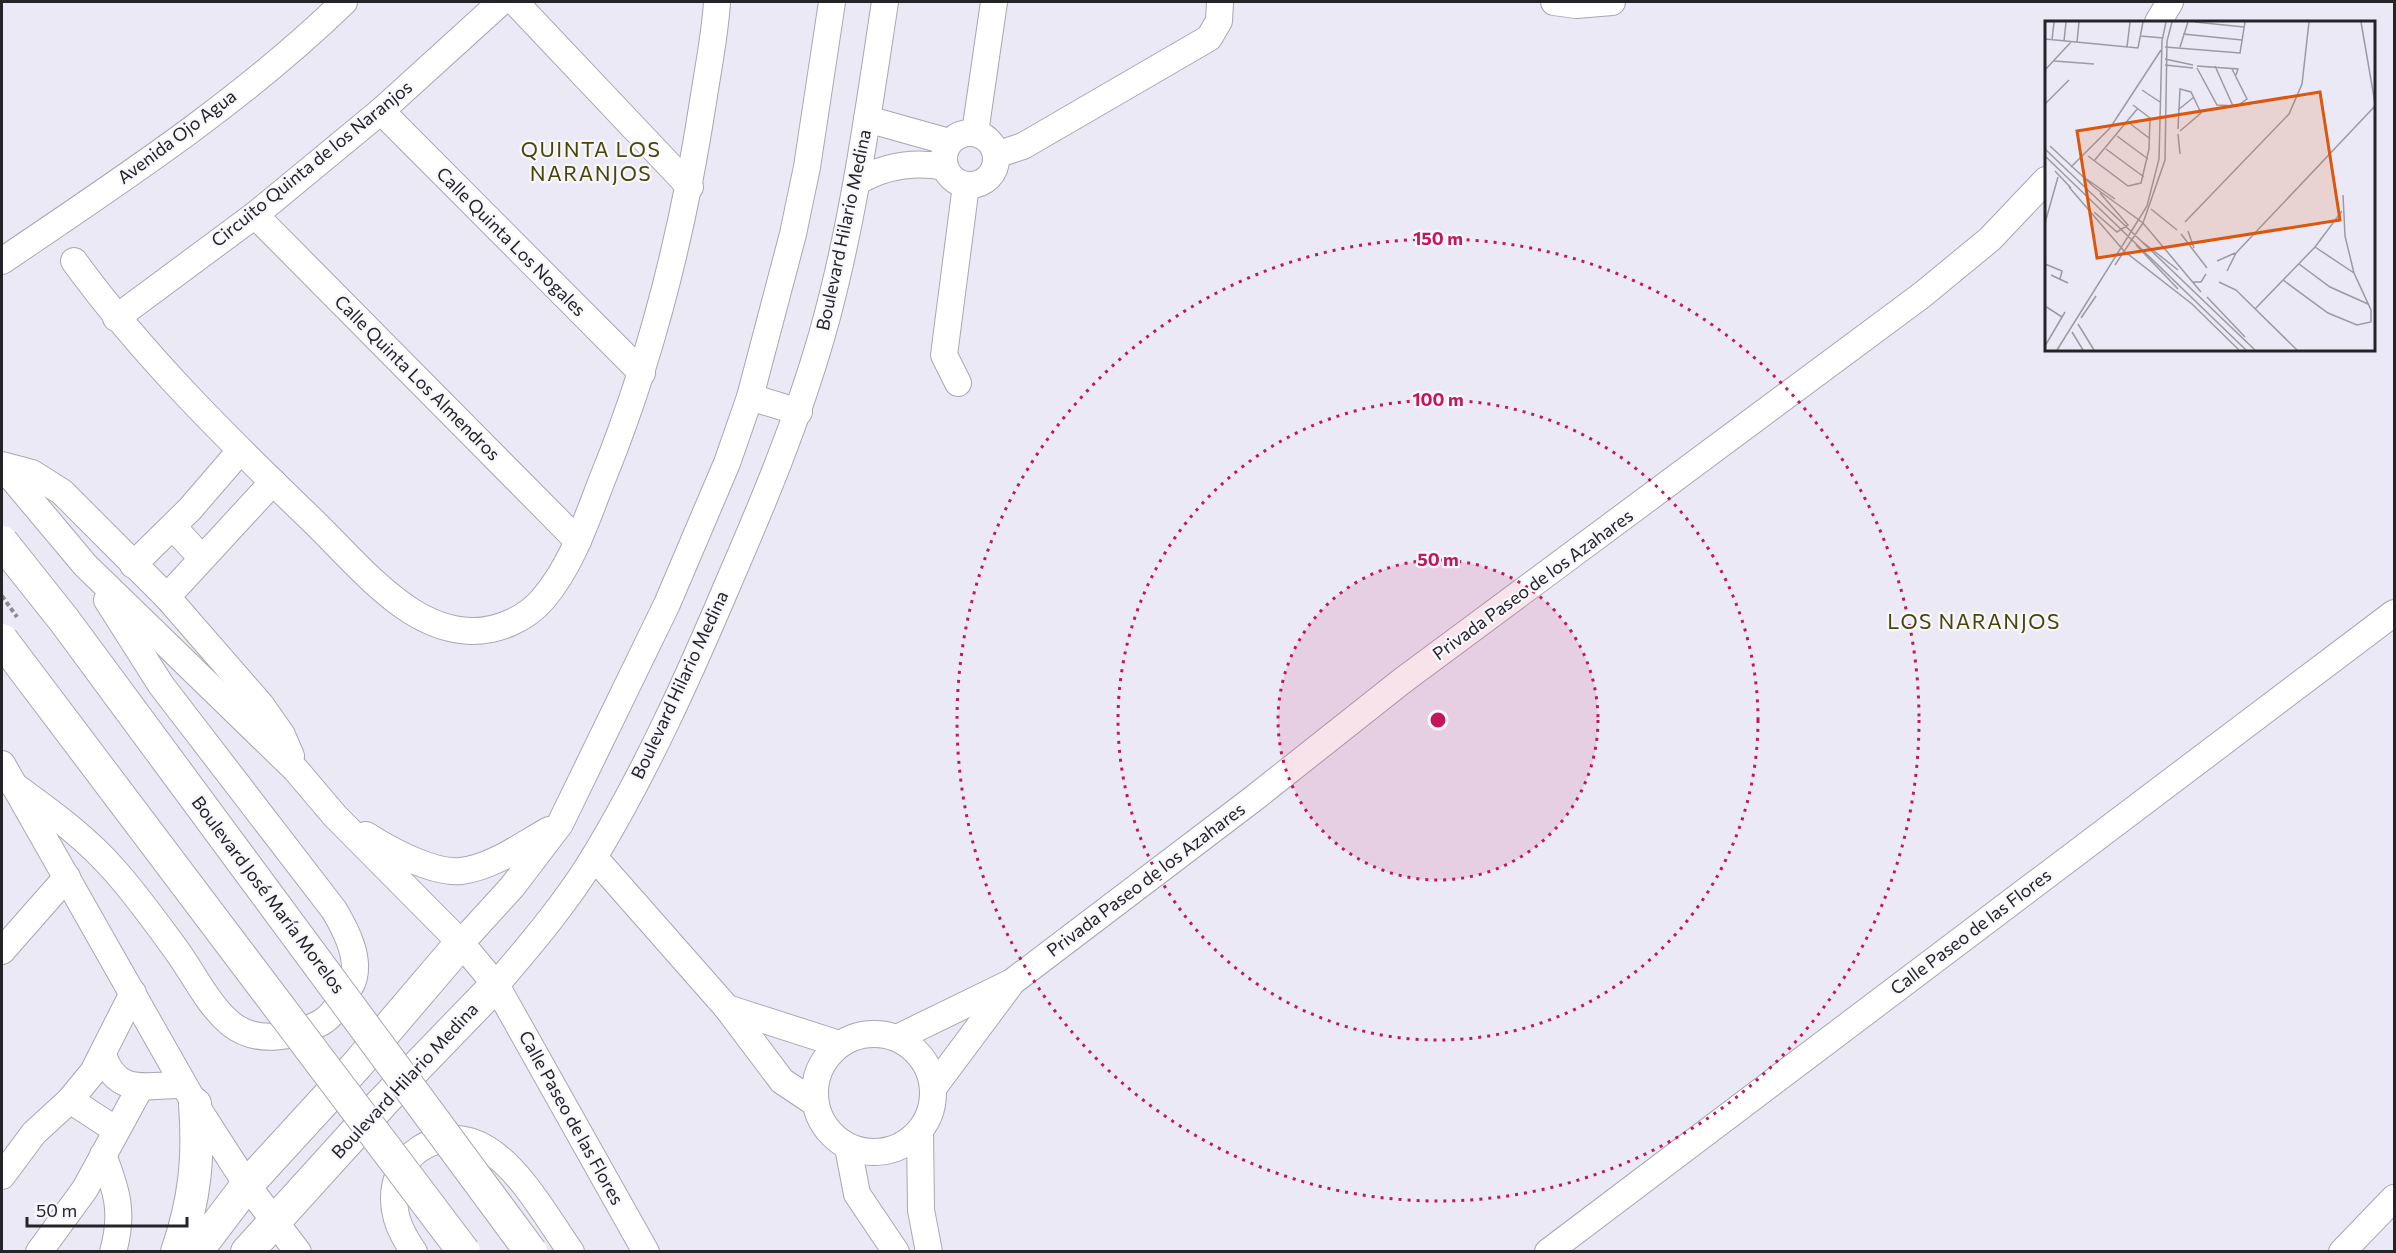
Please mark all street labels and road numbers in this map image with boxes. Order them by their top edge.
street label: Circuito Quinta de los Naranjos [207,75,416,251]
street label: Avenida Ojo Agua [113,84,240,188]
street label: Boulevard Hilario Medina [811,127,875,332]
street label: Calle Quinta Los Nogales [433,162,591,320]
street label: Calle Quinta Los Almendros [330,290,505,465]
street label: Privada Paseo de los Azahares [1428,504,1637,664]
street label: Boulevard Hilario Medina [626,587,732,782]
street label: Boulevard José María Morelos [187,791,350,997]
street label: Privada Paseo de los Azahares [1042,797,1249,961]
street label: Calle Paseo de las Flores [1886,864,2055,999]
street label: Boulevard Hilario Medina [326,998,482,1163]
street label: Calle Paseo de las Flores [515,1027,629,1208]

